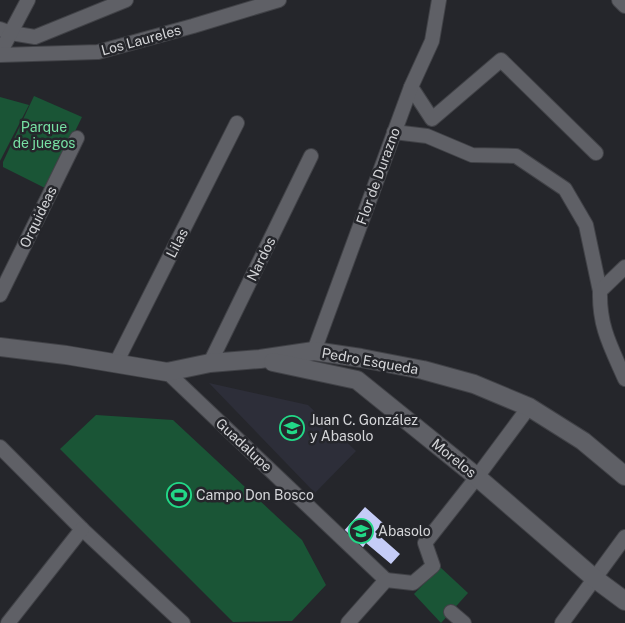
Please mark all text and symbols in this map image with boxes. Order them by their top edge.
street label: Los Laureles [99,22,183,58]
park label: Parque de juegos [13,119,75,151]
street label: Flor de Durazno [353,125,403,227]
street label: Orquideas [16,184,60,250]
street label: Lilas [163,226,191,260]
street label: Nardos [244,234,278,284]
street label: Pedro Esqueda [320,345,420,377]
place label: Juan C. González y Abasolo [310,412,418,444]
street label: Guadalupe [213,415,275,475]
school or university icon: Juan C. González y Abasolo [279,415,305,441]
street label: Morelos [429,435,479,481]
sports icon: Campo Don Bosco [166,482,192,508]
place label: Campo Don Bosco [196,487,314,503]
school or university icon: Abasolo [348,518,374,544]
place label: Abasolo [378,523,431,539]

